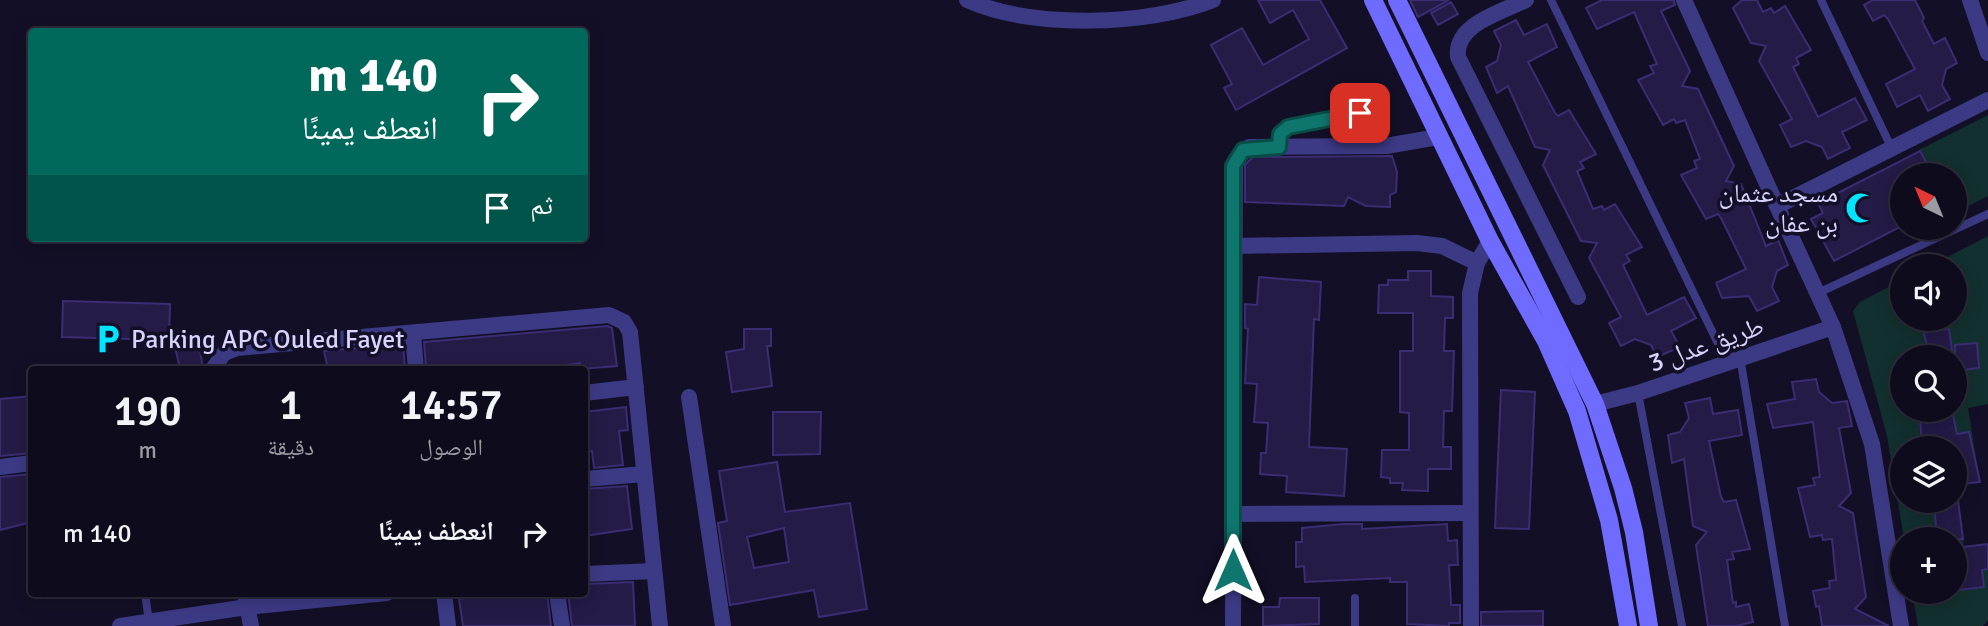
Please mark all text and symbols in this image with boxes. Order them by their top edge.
text: 140 m [308,45,438,105]
icon: right [462,56,553,147]
pin [1330,83,1390,143]
icon: arrive [1341,94,1379,132]
text: انعطف يمينًا [302,109,438,148]
north arrow [1890,163,1967,240]
map controls [1890,163,1967,604]
place label: مسجد عثمان بن عفان [1719,178,1838,240]
icon: arrive [478,189,516,227]
text: ثم [530,190,553,222]
mosque icon: مسجد عثمان بن عفان [1844,191,1878,225]
button: sound [1890,254,1967,331]
street label: طريق عدل 3 [1645,310,1768,380]
parking icon: Parking APC Ouled Fayet [91,322,125,356]
place label: Parking APC Ouled Fayet [131,324,404,356]
button: search [1890,345,1967,422]
text: 1 [279,380,302,431]
text: 14:57 [400,380,502,431]
text: 190 [114,386,182,437]
text: دقيقة [267,433,314,462]
text: الوصول [419,433,483,462]
text: m [139,436,157,465]
button: layers [1890,436,1967,513]
icon: right [515,515,553,553]
text: انعطف يمينًا [378,516,494,548]
text: 140 m [63,518,132,550]
button: + [1890,527,1967,604]
position arrow [1196,533,1270,607]

